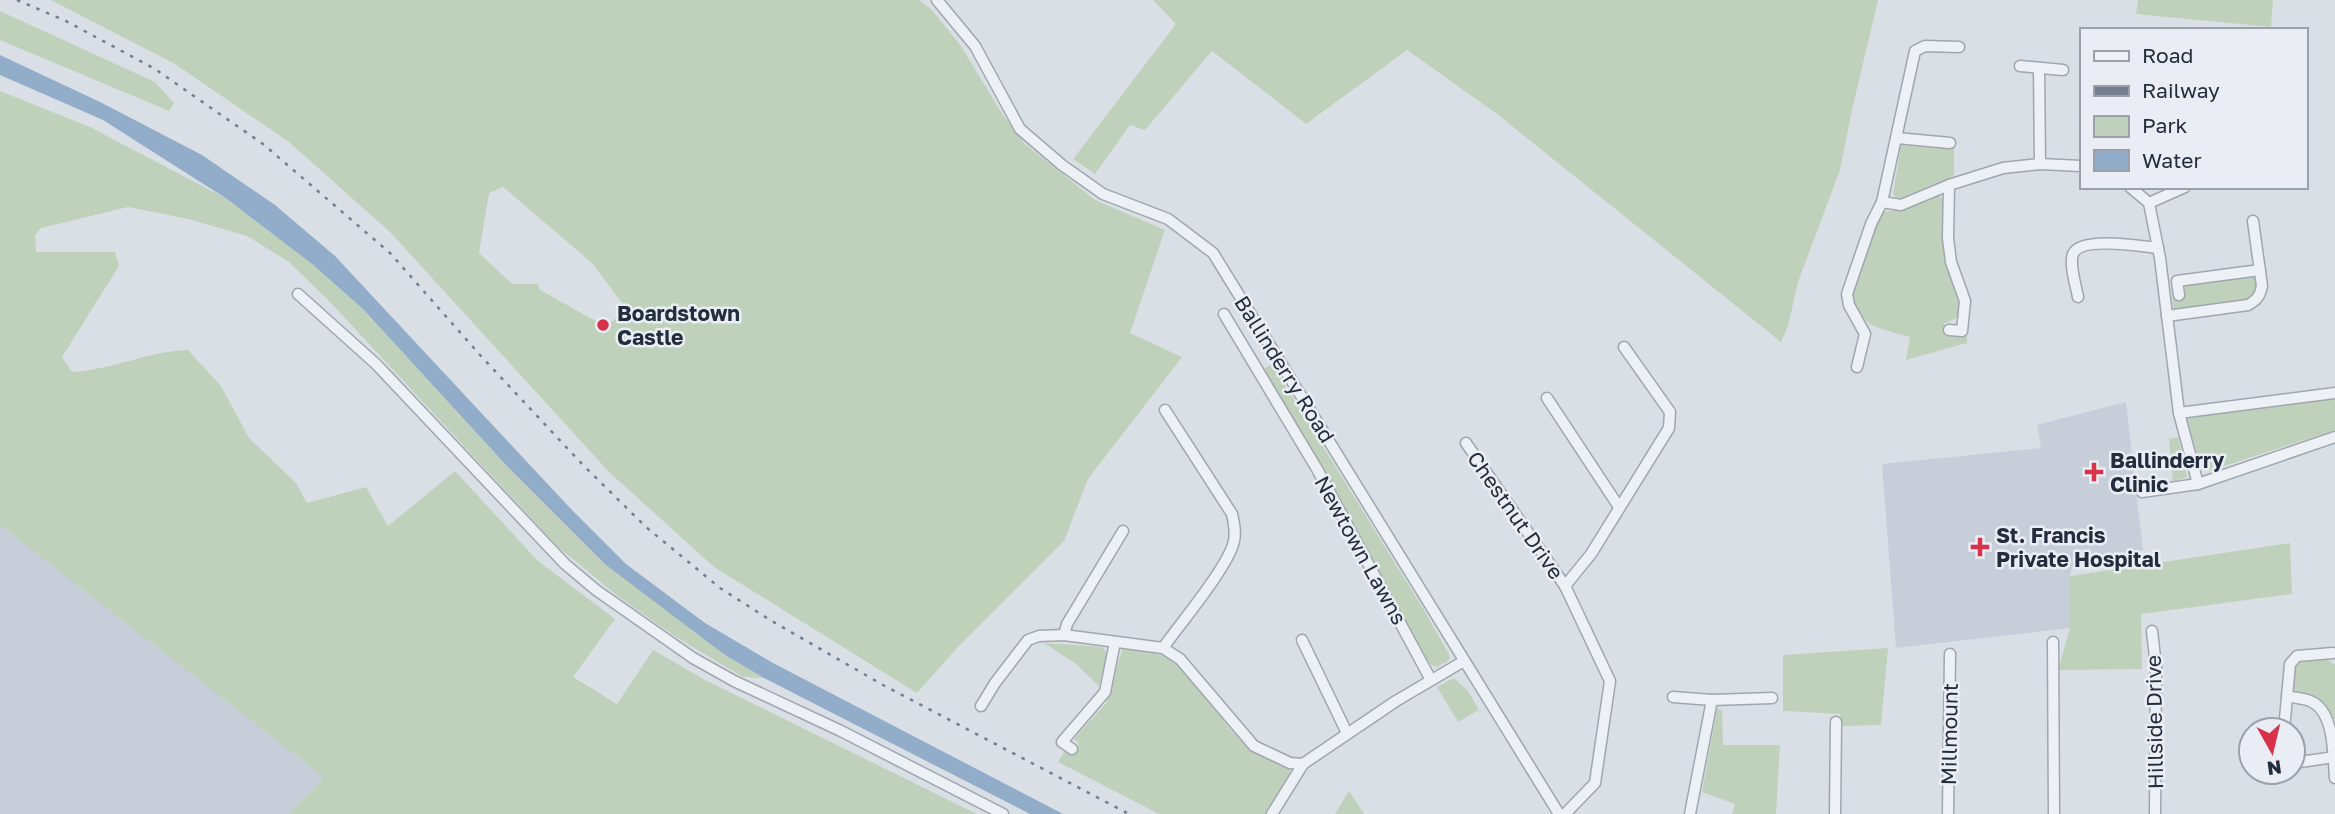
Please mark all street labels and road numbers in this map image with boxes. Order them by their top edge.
street label: Ballinderry Road [1229,291,1341,447]
street label: Chestnut Drive [1462,446,1570,584]
street label: Newtown Lawns [1309,471,1413,629]
street label: Hillside Drive [2140,655,2168,789]
street label: Millmount [1935,683,1963,785]

